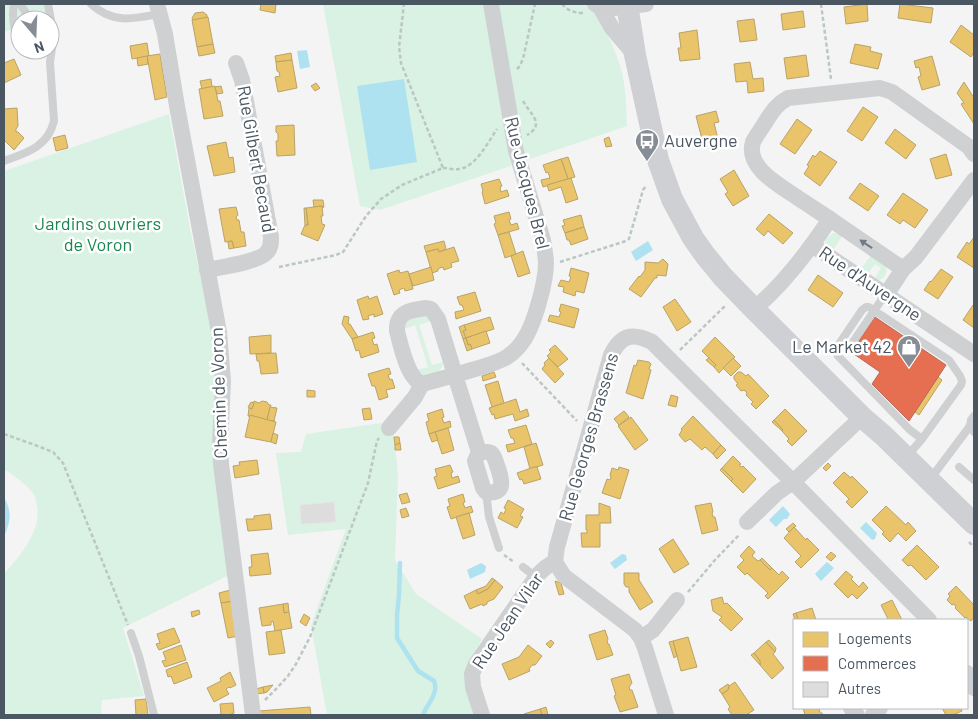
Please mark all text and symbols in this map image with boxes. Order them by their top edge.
north arrow [10,10,60,60]
text: N [32,38,47,57]
street label: Rue Gilbert Becaud [233,84,281,234]
street label: Rue Jacques Brel [501,114,555,251]
bus stop icon: Auvergne [634,128,660,162]
place label: Auvergne [664,129,738,151]
park label: Jardins ouvriers de Voron [35,212,161,255]
one-way arrow [859,239,873,249]
street label: Rue d'Auvergne [815,241,926,325]
street label: Chemin de Voron [205,327,231,459]
shop icon: Le Market 42 [896,334,922,368]
place label: Le Market 42 [792,335,892,357]
street label: Rue Georges Brassens [553,350,623,523]
street label: Rue Jean Vilar [467,568,548,673]
legend [793,619,968,709]
text: Logements [838,629,912,647]
text: Commerces [838,654,916,672]
text: Autres [838,679,881,697]

